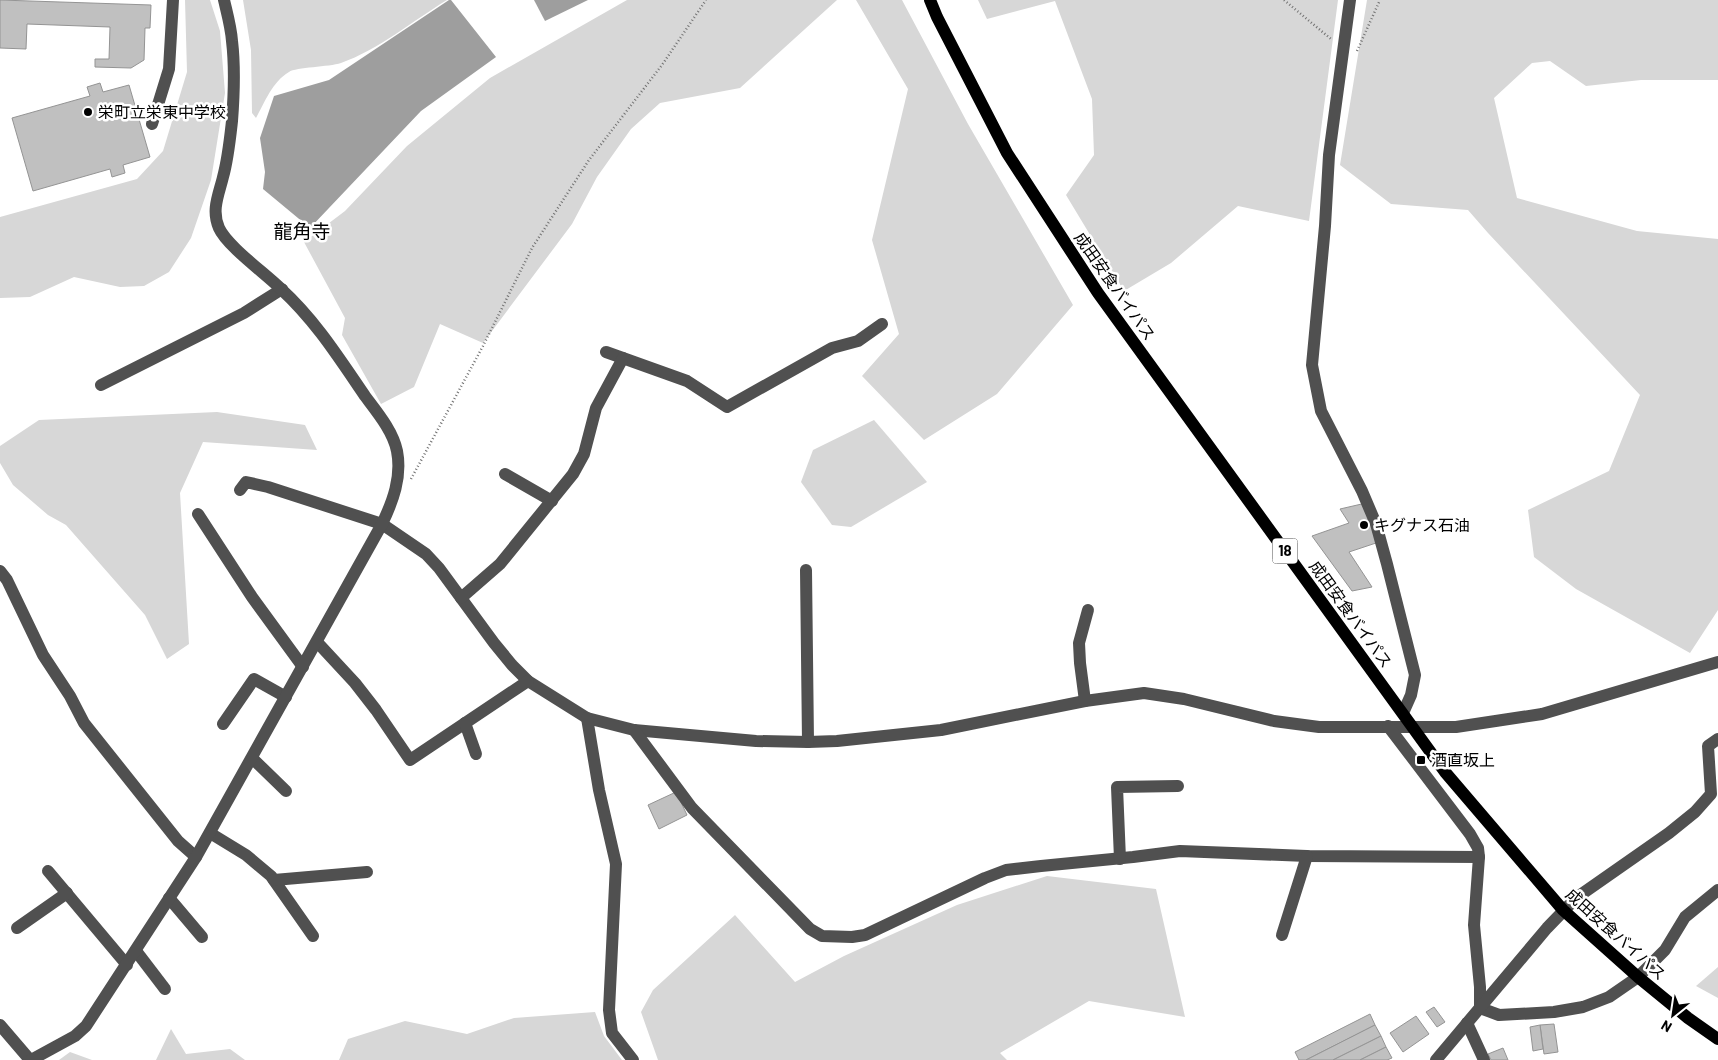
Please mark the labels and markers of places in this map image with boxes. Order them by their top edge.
place label: 栄町立栄東中学校 [98,102,226,121]
marker: 栄町立栄東中学校 [82,106,94,118]
place label: キグナス石油 [1374,515,1470,534]
marker: キグナス石油 [1358,519,1370,531]
place label: 酒直坂上 [1431,750,1495,769]
marker: 酒直坂上 [1415,754,1427,766]

